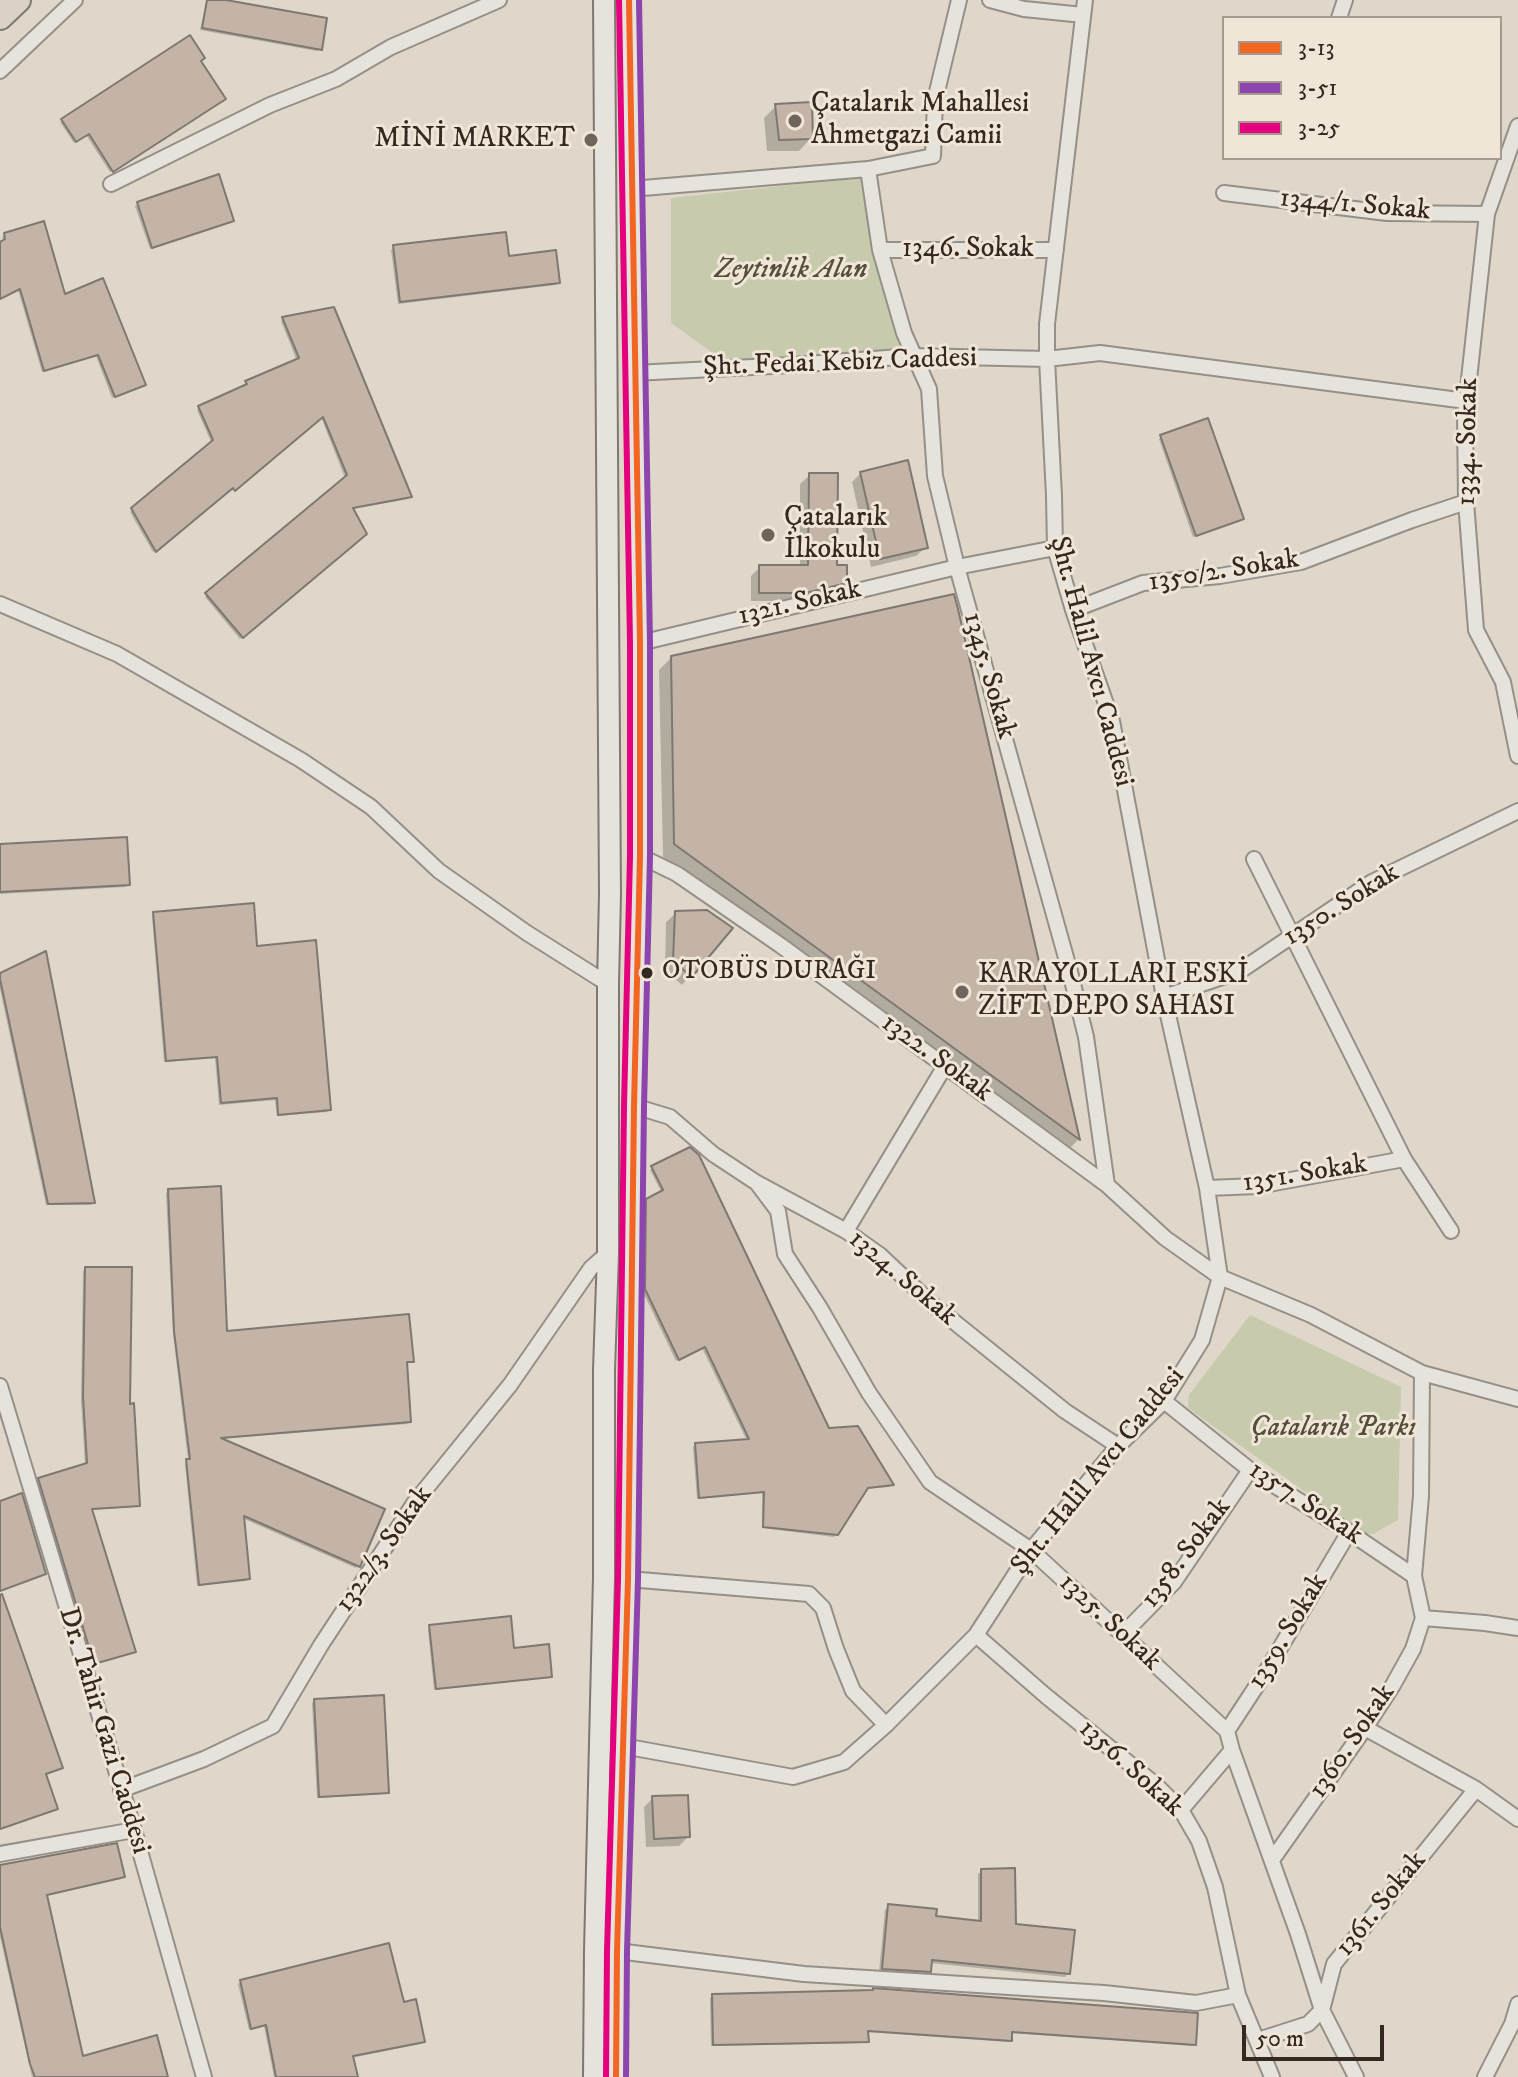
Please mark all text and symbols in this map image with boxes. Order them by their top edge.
legend [1222,16,1502,160]
text: 3-13 [1298,33,1334,63]
text: 3-51 [1298,73,1337,103]
place label: Çatalarık Mahallesi Ahmetgazi Camii [811,88,1029,154]
marker: Çatalarık Mahallesi Ahmetgazi Camii [786,112,804,130]
text: 3-25 [1298,113,1340,143]
place label: MİNİ MARKET [375,123,575,157]
marker: MİNİ MARKET [582,131,600,149]
street label: 1344/1. Sokak [1278,183,1432,229]
street label: 1346. Sokak [902,233,1034,267]
park label: Zeytinlik Alan [715,254,867,288]
street label: Şht. Fedai Kebiz Caddesi [702,342,978,386]
street label: 1334. Sokak [1451,377,1487,507]
place label: Çatalarık İlkokulu [784,502,887,568]
marker: Çatalarık İlkokulu [759,526,777,544]
street label: Şht. Halil Avcı Caddesi [1040,533,1140,791]
street label: 1350/2. Sokak [1146,544,1302,600]
street label: 1321. Sokak [735,574,865,634]
street label: 1345. Sokak [954,609,1022,743]
street label: 1350. Sokak [1278,857,1406,955]
place label: OTOBÜS DURAĞI [662,957,876,989]
place label: KARAYOLLARI ESKİ ZİFT DEPO SAHASI [978,959,1249,1025]
marker: OTOBÜS DURAĞI [639,965,655,981]
marker: KARAYOLLARI ESKİ ZİFT DEPO SAHASI [953,983,971,1001]
street label: 1322. Sokak [874,1007,998,1111]
street label: 1351. Sokak [1240,1149,1370,1201]
street label: 1324. Sokak [841,1224,963,1334]
street label: Şht. Halil Avcı Caddesi [1005,1361,1193,1583]
park label: Çatalarık Parkı [1250,1412,1416,1446]
street label: 1357. Sokak [1241,1455,1369,1553]
street label: 1322/3. Sokak [329,1480,441,1620]
street label: 1358. Sokak [1135,1492,1239,1616]
street label: 1325. Sokak [1051,1567,1167,1679]
street label: 1359. Sokak [1241,1568,1337,1696]
street label: Dr. Tahir Gazi Caddesi [50,1604,156,1858]
street label: 1360. Sokak [1302,1678,1404,1806]
street label: 1356. Sokak [1071,1713,1189,1825]
street label: 1361. Sokak [1329,1845,1435,1965]
scale bar [1246,2009,1388,2059]
text: 50 m [1256,2024,1304,2054]

